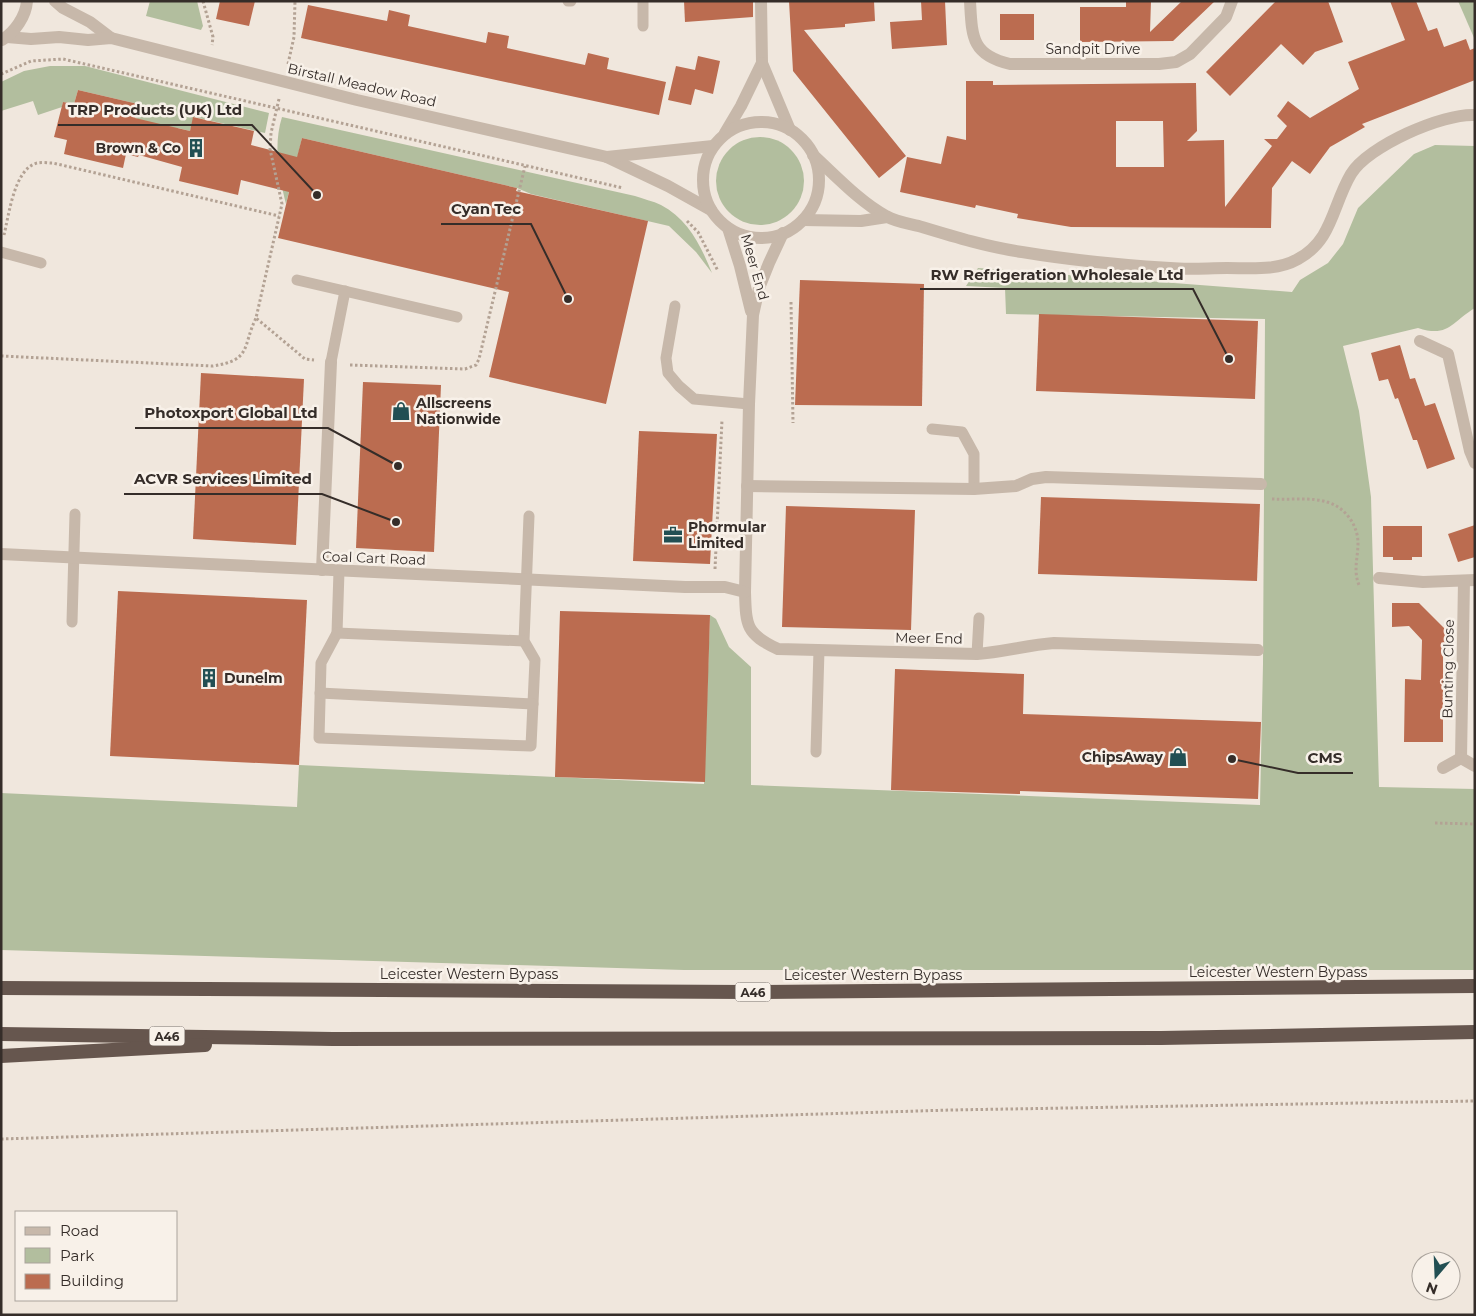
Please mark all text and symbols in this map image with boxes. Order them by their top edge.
street label: Sandpit Drive [1046,40,1140,58]
street label: Birstall Meadow Road [286,59,438,111]
callout: TRP Products (UK) Ltd [58,95,252,125]
text: TRP Products (UK) Ltd [68,100,242,119]
building icon: Brown & Co [185,137,207,159]
place label: Brown & Co [95,139,181,157]
callout: Cyan Tec [441,194,531,224]
text: Cyan Tec [451,199,521,218]
street label: Meer End [737,232,773,302]
callout: RW Refrigeration Wholesale Ltd [920,259,1193,289]
text: RW Refrigeration Wholesale Ltd [930,265,1184,284]
place label: Allscreens Nationwide [415,394,501,428]
callout: Photoxport Global Ltd [135,398,328,428]
shop icon: Allscreens Nationwide [390,400,412,422]
text: Photoxport Global Ltd [144,403,318,422]
callout: ACVR Services Limited [124,464,322,494]
text: ACVR Services Limited [133,469,312,488]
place label: Phormular Limited [688,518,766,552]
office icon: Phormular Limited [662,524,684,546]
street label: Coal Cart Road [322,547,426,569]
street label: Bunting Close [1438,619,1458,719]
street label: Meer End [895,628,963,648]
building icon: Dunelm [198,667,220,689]
place label: Dunelm [224,669,283,687]
callout: CMS [1298,743,1353,773]
shop icon: ChipsAway [1167,746,1189,768]
place label: ChipsAway [1082,748,1164,766]
text: CMS [1308,748,1343,767]
street label: Leicester Western Bypass [1189,963,1367,981]
street label: Leicester Western Bypass [380,965,558,983]
street label: Leicester Western Bypass [784,966,962,984]
road number: A46 [736,982,770,1002]
road number: A46 [150,1026,184,1046]
legend [15,1211,178,1301]
text: Road [60,1221,99,1240]
text: Park [60,1246,94,1265]
north arrow [1411,1251,1461,1301]
text: Building [60,1271,124,1290]
text: N [1423,1278,1440,1299]

